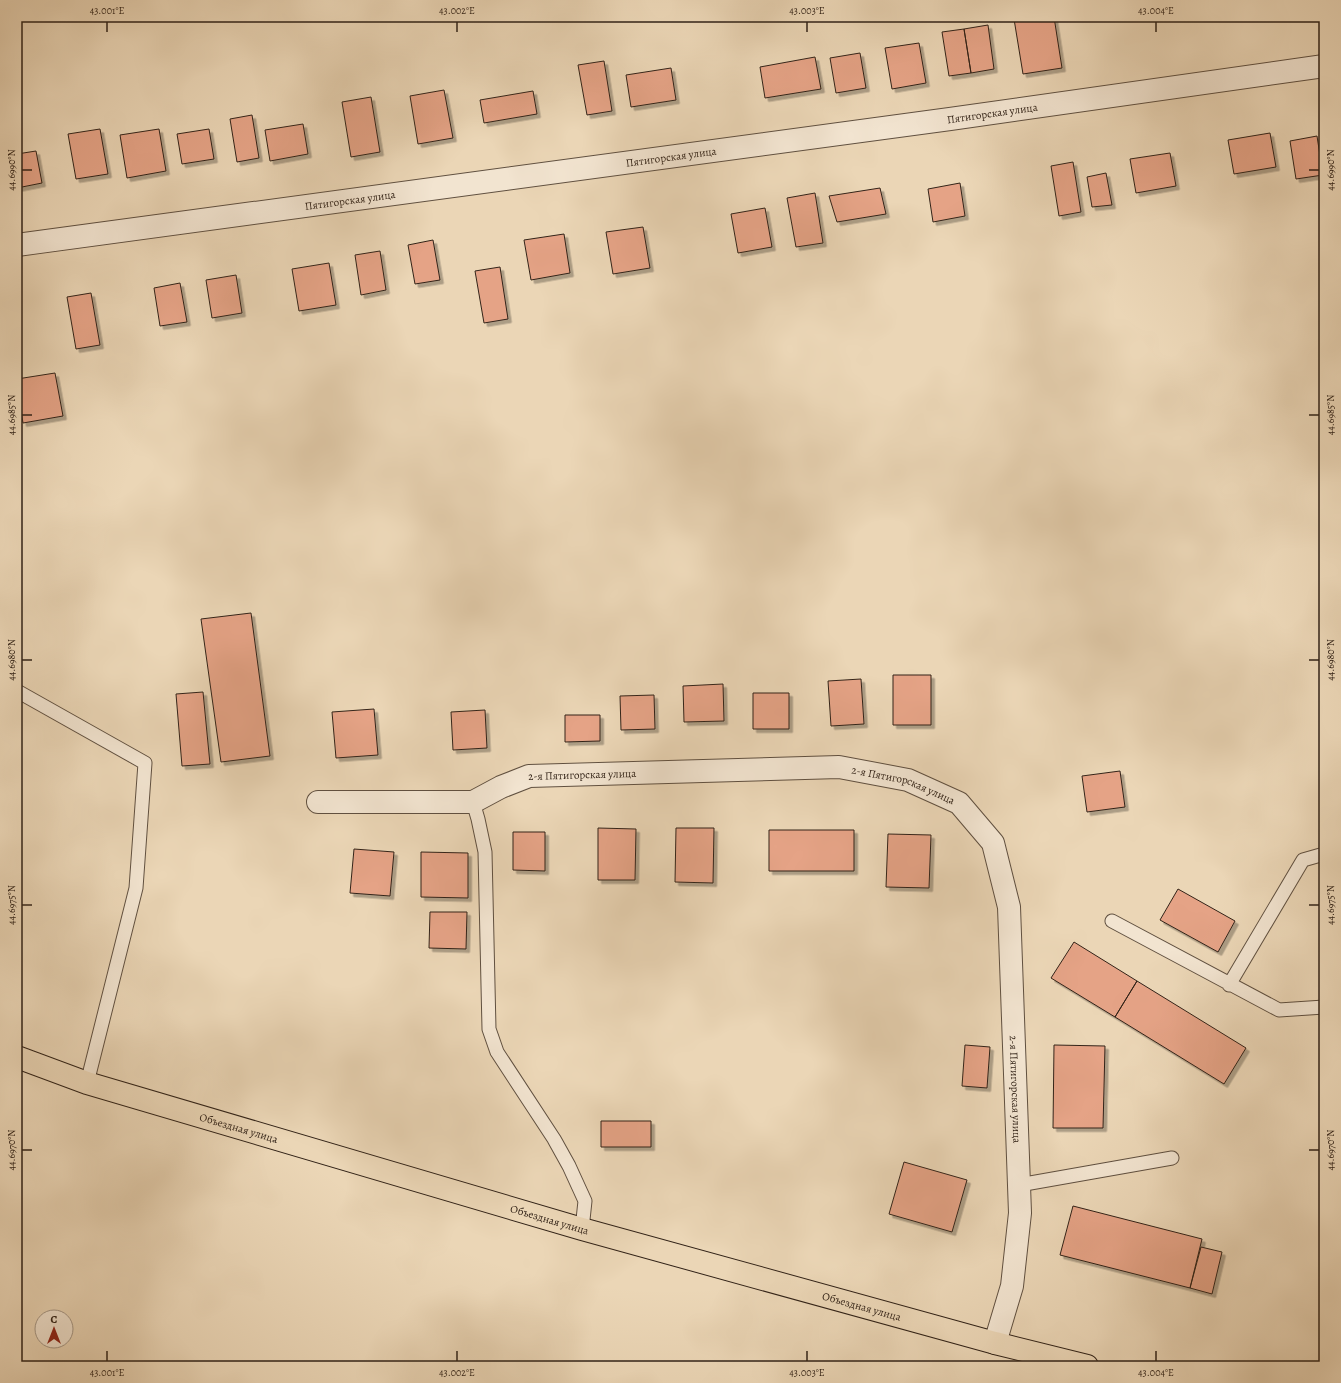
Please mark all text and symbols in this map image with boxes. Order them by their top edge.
text: 43.001°E [90,4,124,17]
text: 43.002°E [439,4,475,17]
text: 43.003°E [789,4,825,17]
text: 43.004°E [1138,4,1174,17]
street label: Пятигорская улица [946,100,1039,127]
street label: Пятигорская улица [625,143,718,171]
text: 44.6990°N [5,149,18,191]
text: 44.6990°N [1324,149,1337,191]
street label: Пятигорская улица [304,187,397,214]
text: 44.6985°N [5,395,18,435]
text: 44.6985°N [1324,395,1337,435]
text: 44.6980°N [5,639,18,681]
text: 44.6980°N [1324,639,1337,681]
street label: 2-я Пятигорская улица [850,763,958,809]
street label: 2-я Пятигорская улица [528,766,637,784]
text: 44.6975°N [5,885,18,925]
text: 44.6975°N [1324,885,1337,925]
street label: 2-я Пятигорская улица [1006,1035,1025,1145]
street label: Объездная улица [198,1110,281,1147]
text: 44.6970°N [5,1129,18,1171]
text: 44.6970°N [1324,1129,1337,1171]
street label: Объездная улица [508,1201,591,1239]
street label: Объездная улица [821,1289,904,1325]
north arrow [34,1309,74,1349]
text: С [51,1312,58,1327]
text: 43.001°E [90,1366,124,1379]
text: 43.002°E [439,1366,475,1379]
text: 43.003°E [789,1366,825,1379]
text: 43.004°E [1138,1366,1174,1379]

